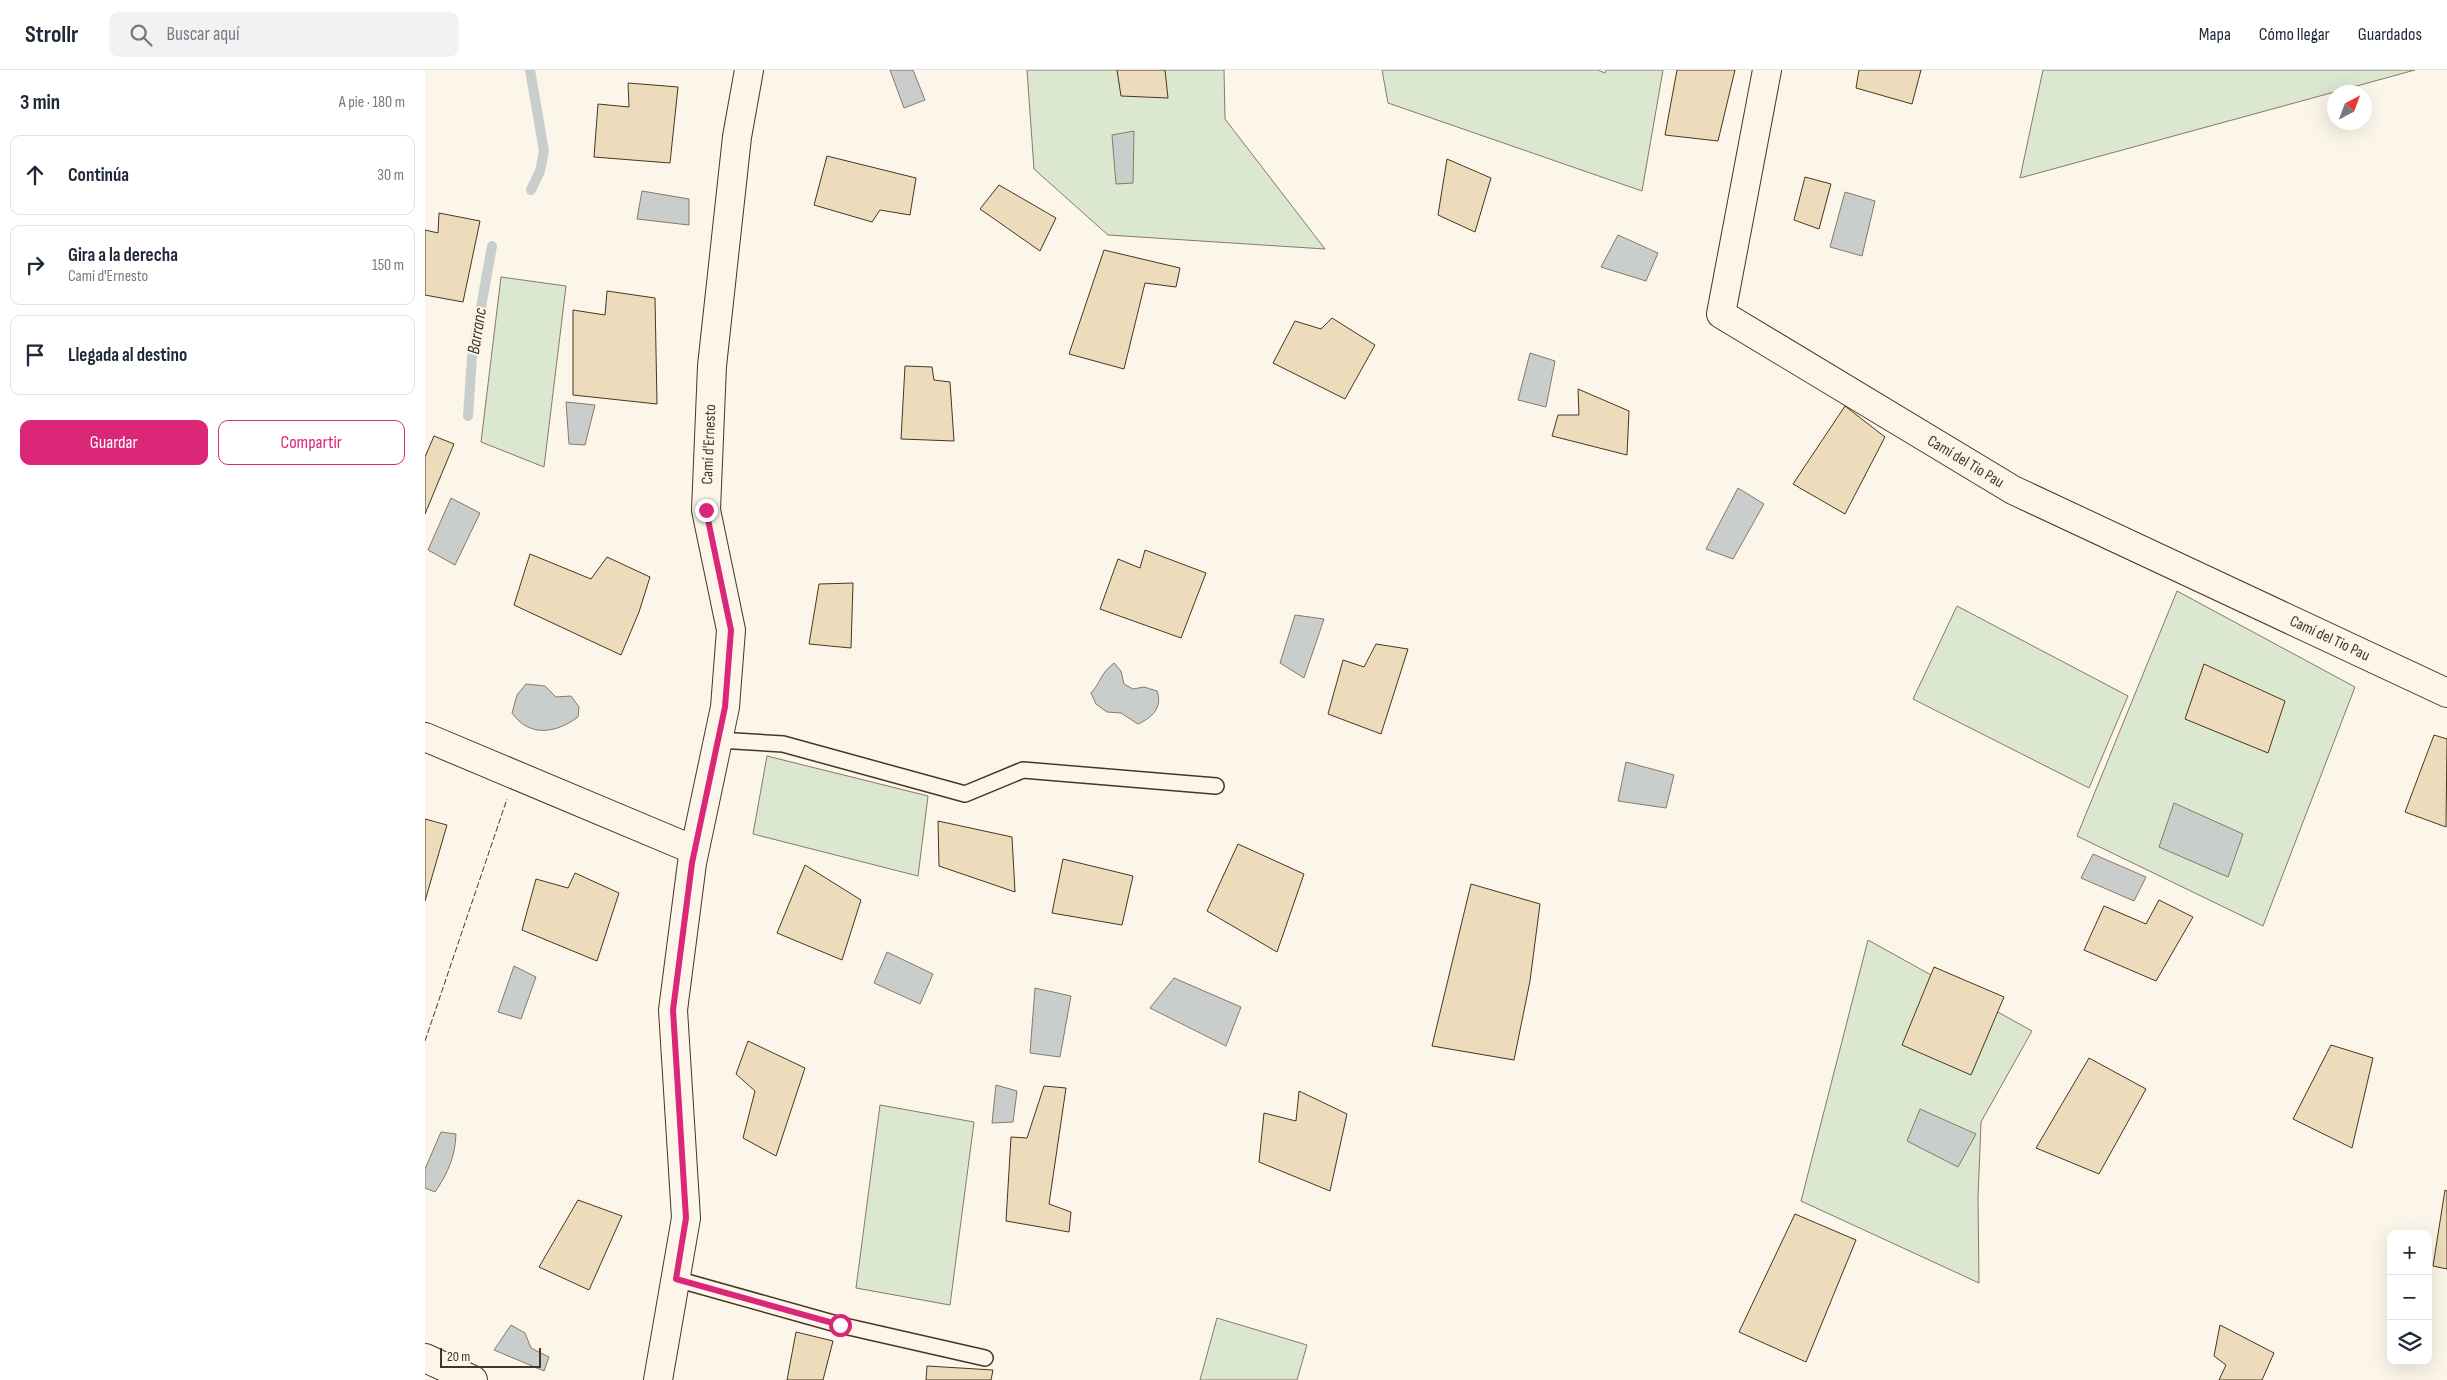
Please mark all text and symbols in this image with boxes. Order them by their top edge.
search box [109,12,459,57]
text: Strollr [25,20,79,49]
icon: search [127,21,155,49]
text: Buscar aquí [167,23,240,46]
text: Mapa [2199,24,2231,45]
text: Cómo llegar [2259,24,2330,45]
text: Guardados [2358,24,2422,45]
north arrow [2327,85,2372,130]
text: 3 min [20,90,60,115]
text: A pie · 180 m [339,93,405,112]
icon: ahead [21,161,49,189]
text: Continúa [68,164,129,187]
text: 30 m [377,166,404,185]
text: Gira a la derecha [68,244,178,267]
icon: right [21,251,49,279]
text: 150 m [372,256,404,275]
text: Camí d'Ernesto [68,267,148,286]
water label: Barranc [463,306,491,356]
icon: arrive [21,341,49,369]
text: Llegada al destino [68,344,187,367]
street label: Camí d'Ernesto [698,404,720,485]
button: Guardar [20,420,208,465]
button: Compartir [218,420,405,465]
street label: Camí del Tio Pau [1924,431,2008,492]
route end [695,499,718,522]
street label: Camí del Tio Pau [2287,611,2373,665]
map controls [2387,1230,2432,1365]
button: + [2387,1230,2432,1275]
button: − [2387,1275,2432,1320]
route start [829,1314,852,1337]
button: layers [2387,1320,2432,1365]
scale bar [440,1345,541,1368]
text: 20 m [447,1348,470,1365]

